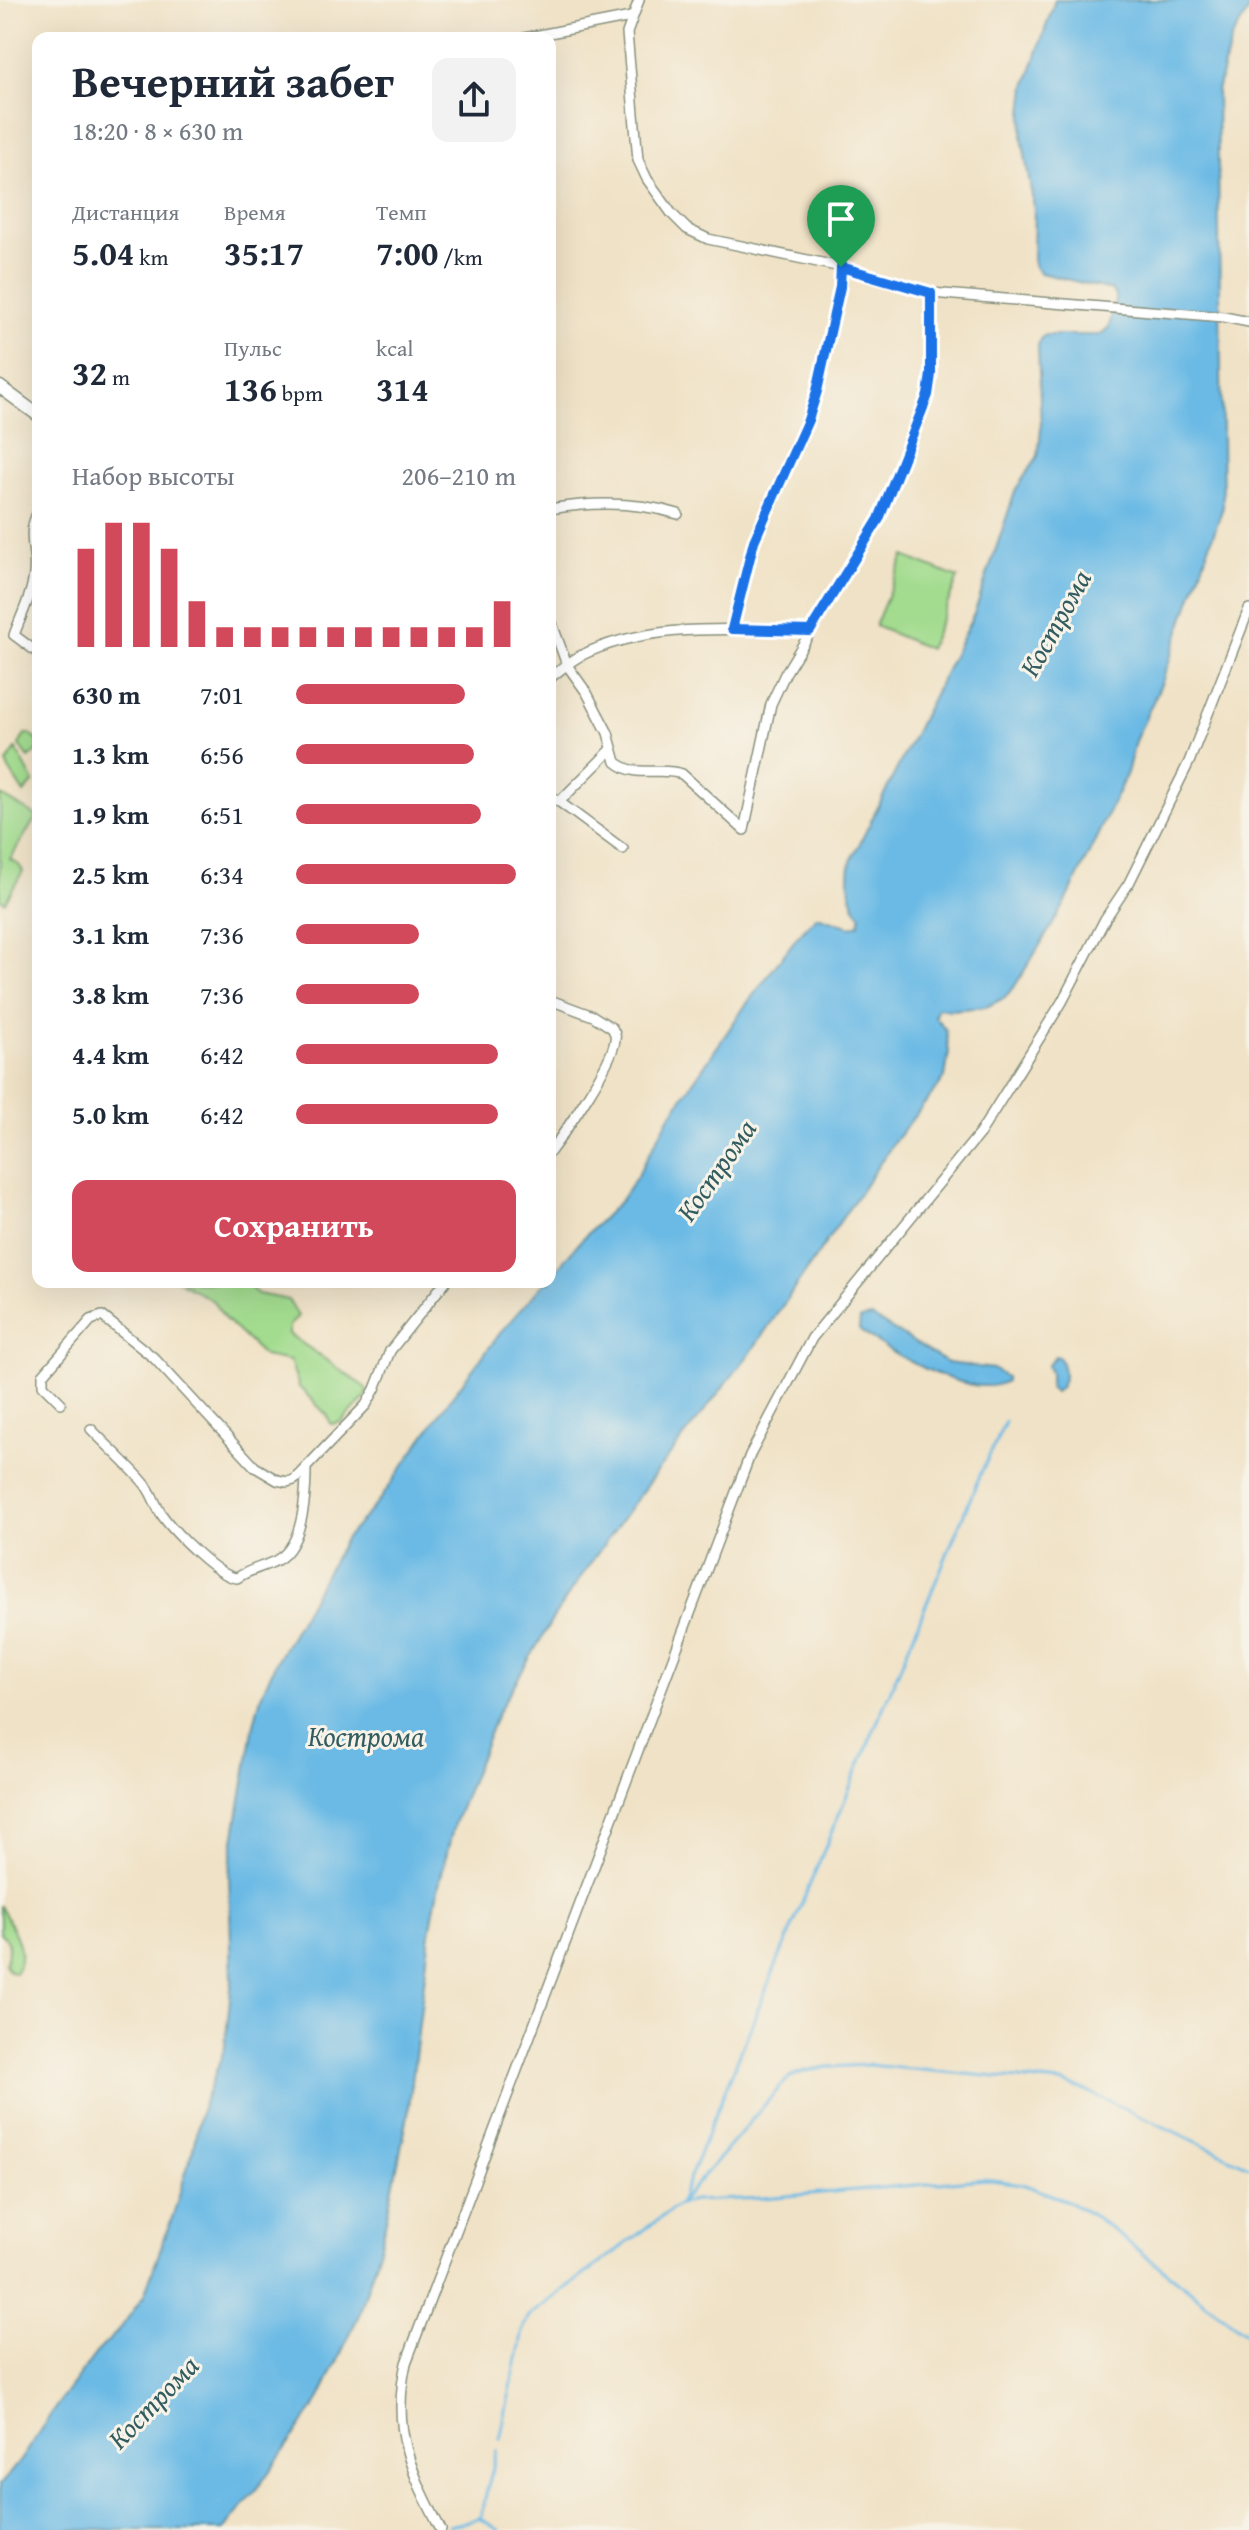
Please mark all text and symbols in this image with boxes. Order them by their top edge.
text: Вечерний забег [72,49,394,113]
button: share [432,58,516,142]
text: 18:20 · 8 × 630 m [72,111,243,150]
pin [807,185,875,267]
text: Дистанция [72,196,180,228]
text: Время [224,196,286,228]
text: Темп [376,196,427,228]
icon: arrive [819,197,863,241]
text: 5.04 [72,228,134,277]
text: 35:17 [224,228,304,277]
text: 7:00 [376,228,438,277]
text: km [134,241,168,273]
text: /km [438,241,483,273]
text: Пульс [224,332,282,364]
text: kcal [376,332,414,364]
text: 32 [72,348,107,397]
text: m [107,361,130,393]
text: 136 [224,364,277,413]
text: 314 [376,364,429,413]
text: bpm [277,377,323,409]
text: Набор высоты [72,456,234,495]
text: 206–210 m [402,456,516,495]
water label: Кострома [1008,562,1101,683]
text: 630 m [72,675,140,714]
text: 7:01 [200,675,244,714]
text: 1.3 km [72,735,149,774]
text: 6:56 [200,735,244,774]
text: 1.9 km [72,795,149,834]
text: 6:51 [200,795,244,834]
text: 2.5 km [72,855,149,894]
text: 6:34 [200,855,244,894]
text: 3.1 km [72,915,149,954]
text: 7:36 [200,915,244,954]
text: 3.8 km [72,975,149,1014]
text: 7:36 [200,975,244,1014]
text: 4.4 km [72,1035,149,1074]
text: 6:42 [200,1035,244,1074]
text: 5.0 km [72,1095,149,1134]
text: 6:42 [200,1095,244,1134]
water label: Кострома [666,1110,766,1229]
button: Сохранить [72,1180,516,1272]
water label: Кострома [308,1715,424,1756]
water label: Кострома [98,2346,208,2458]

